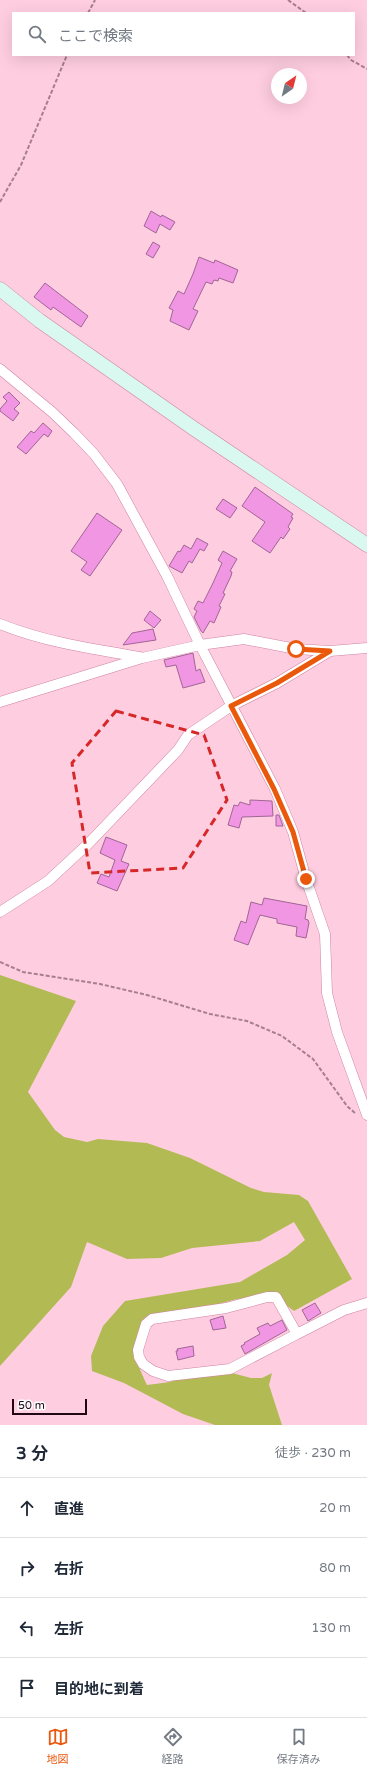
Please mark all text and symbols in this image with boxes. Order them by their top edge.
search box [12,12,355,56]
icon: search [26,23,48,45]
text: ここで検索 [58,27,133,45]
north arrow [271,68,307,104]
route start [287,640,305,658]
route end [297,870,315,888]
scale bar [12,1397,87,1416]
text: 50 m [18,1399,45,1412]
text: 3 分 [16,1443,48,1464]
text: 徒歩 · 230 m [275,1445,351,1461]
icon: ahead [16,1497,38,1519]
text: 直進 [54,1500,84,1518]
text: 20 m [319,1500,351,1516]
icon: right [16,1557,38,1579]
text: 右折 [54,1560,84,1578]
text: 80 m [319,1560,351,1576]
icon: left [16,1617,38,1639]
text: 左折 [54,1620,84,1638]
text: 130 m [311,1620,351,1636]
icon: arrive [16,1677,38,1699]
text: 目的地に到着 [54,1680,144,1698]
tab: 地図 [47,1726,69,1766]
tab: 経路 [162,1726,184,1766]
tab: 保存済み [277,1726,321,1766]

